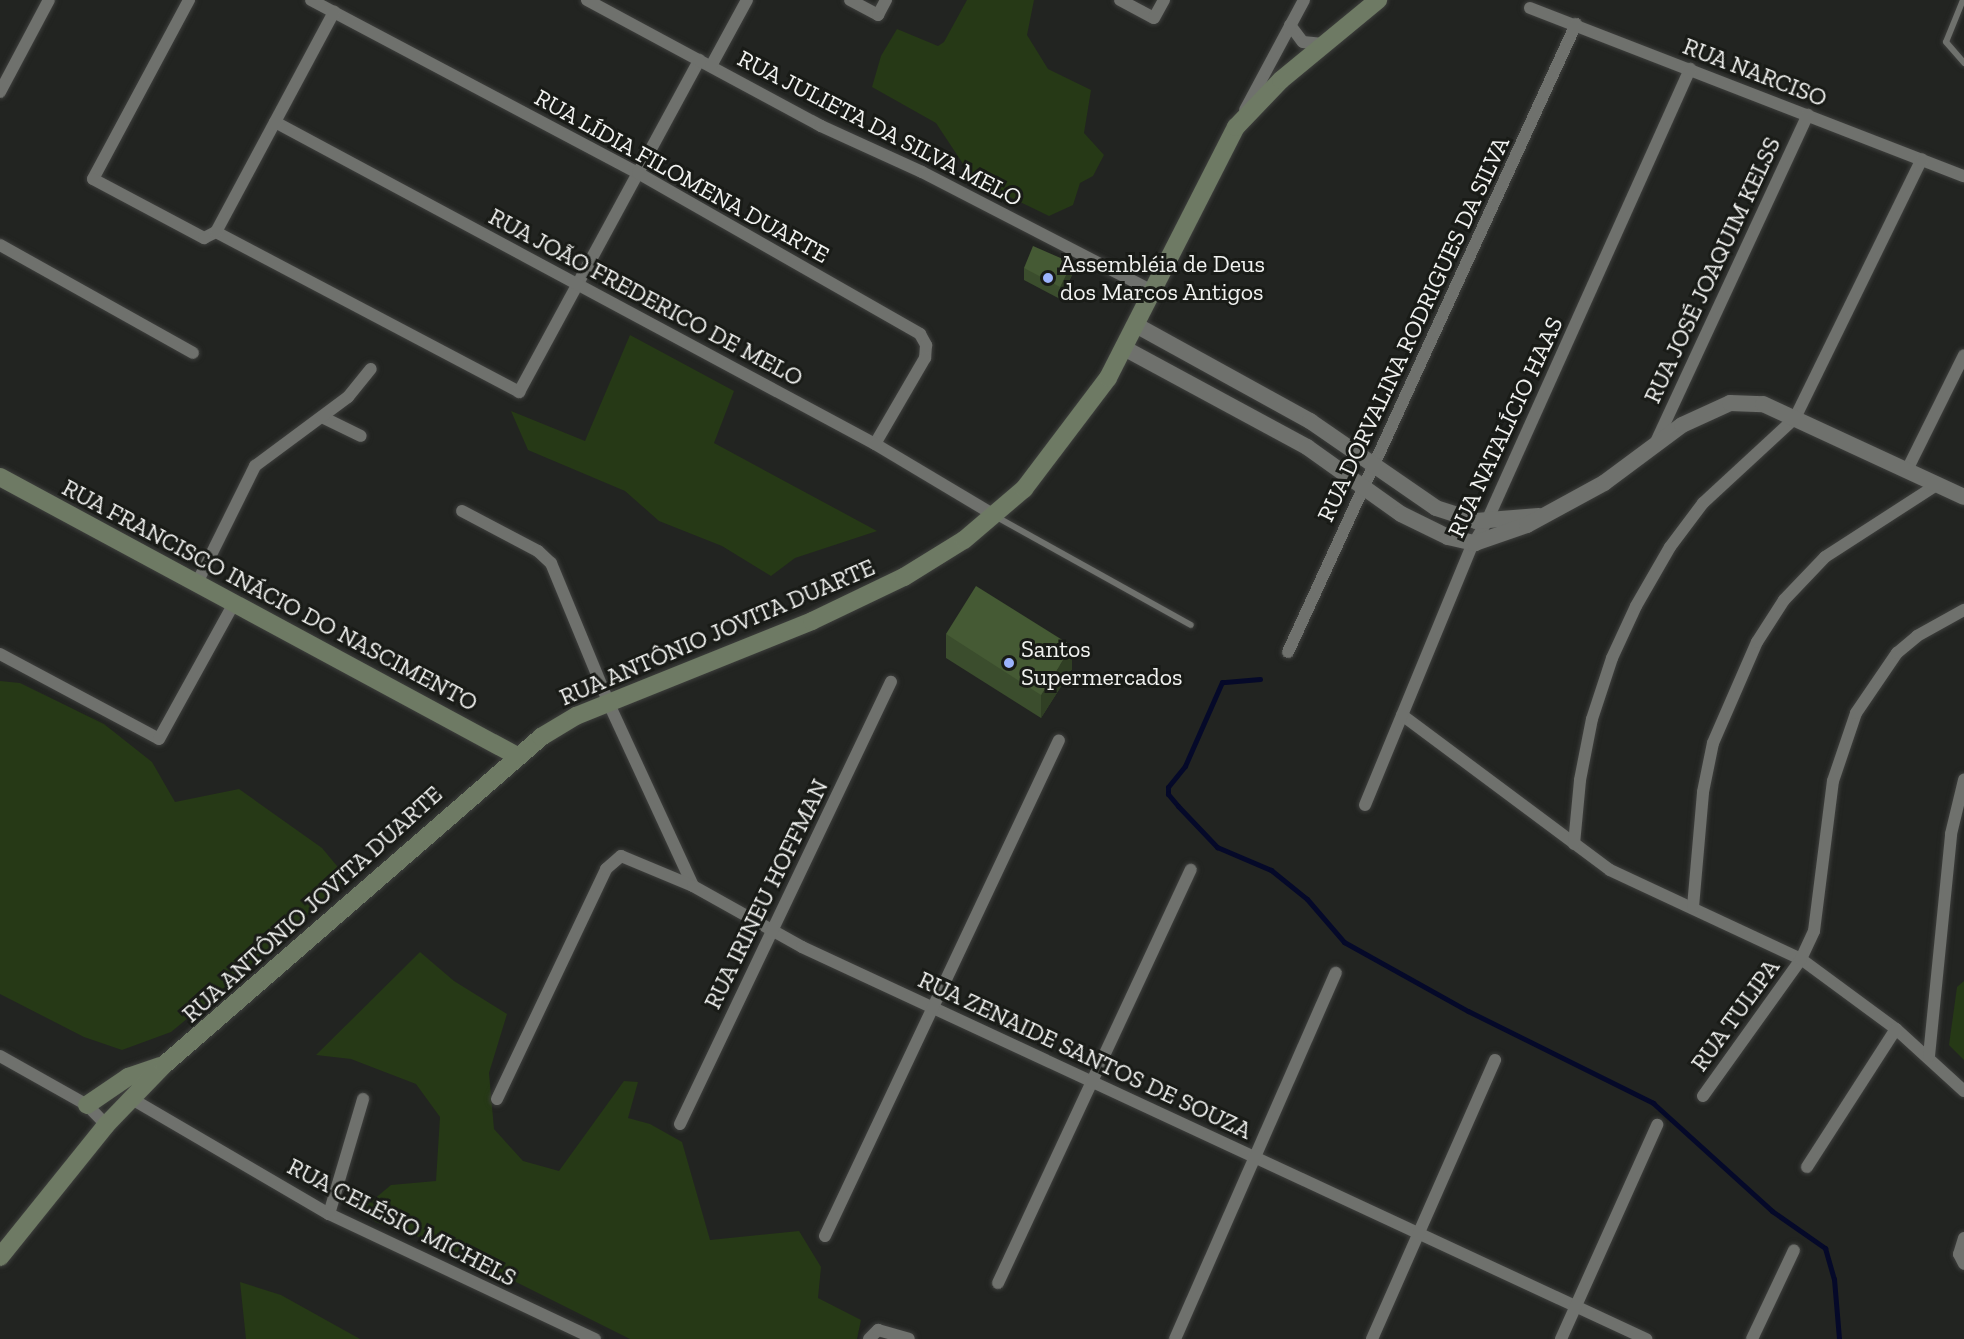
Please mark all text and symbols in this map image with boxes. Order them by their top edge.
street label: RUA NARCISO [1679,31,1831,113]
street label: RUA JULIETA DA SILVA MELO [731,43,1029,213]
street label: RUA LÍDIA FILOMENA DUARTE [529,82,835,270]
street label: RUA DORVALINA RODRIGUES DA SILVA [1310,131,1516,527]
street label: RUA JOSÉ JOAQUIM KELSS [1637,132,1787,408]
street label: RUA JOÃO FREDERICO DE MELO [483,201,809,393]
place label: Assembléia de Deus dos Marcos Antigos [1060,250,1265,306]
marker: Assembléia de Deus dos Marcos Antigos [1041,271,1055,285]
street label: RUA NATALÍCIO HAAS [1441,312,1569,542]
street label: RUA FRANCISCO INÁCIO DO NASCIMENTO [57,473,483,717]
street label: RUA ANTÔNIO JOVITA DUARTE [554,552,880,712]
place label: Santos Supermercados [1021,635,1183,691]
marker: Santos Supermercados [1002,656,1016,670]
street label: RUA IRINEU HOFFMAN [698,774,834,1014]
street label: RUA ANTÔNIO JOVITA DUARTE [175,779,449,1029]
street label: RUA TULIPA [1684,953,1786,1077]
street label: RUA ZENAIDE SANTOS DE SOUZA [913,965,1257,1145]
street label: RUA CELÉSIO MICHELS [282,1152,522,1292]

